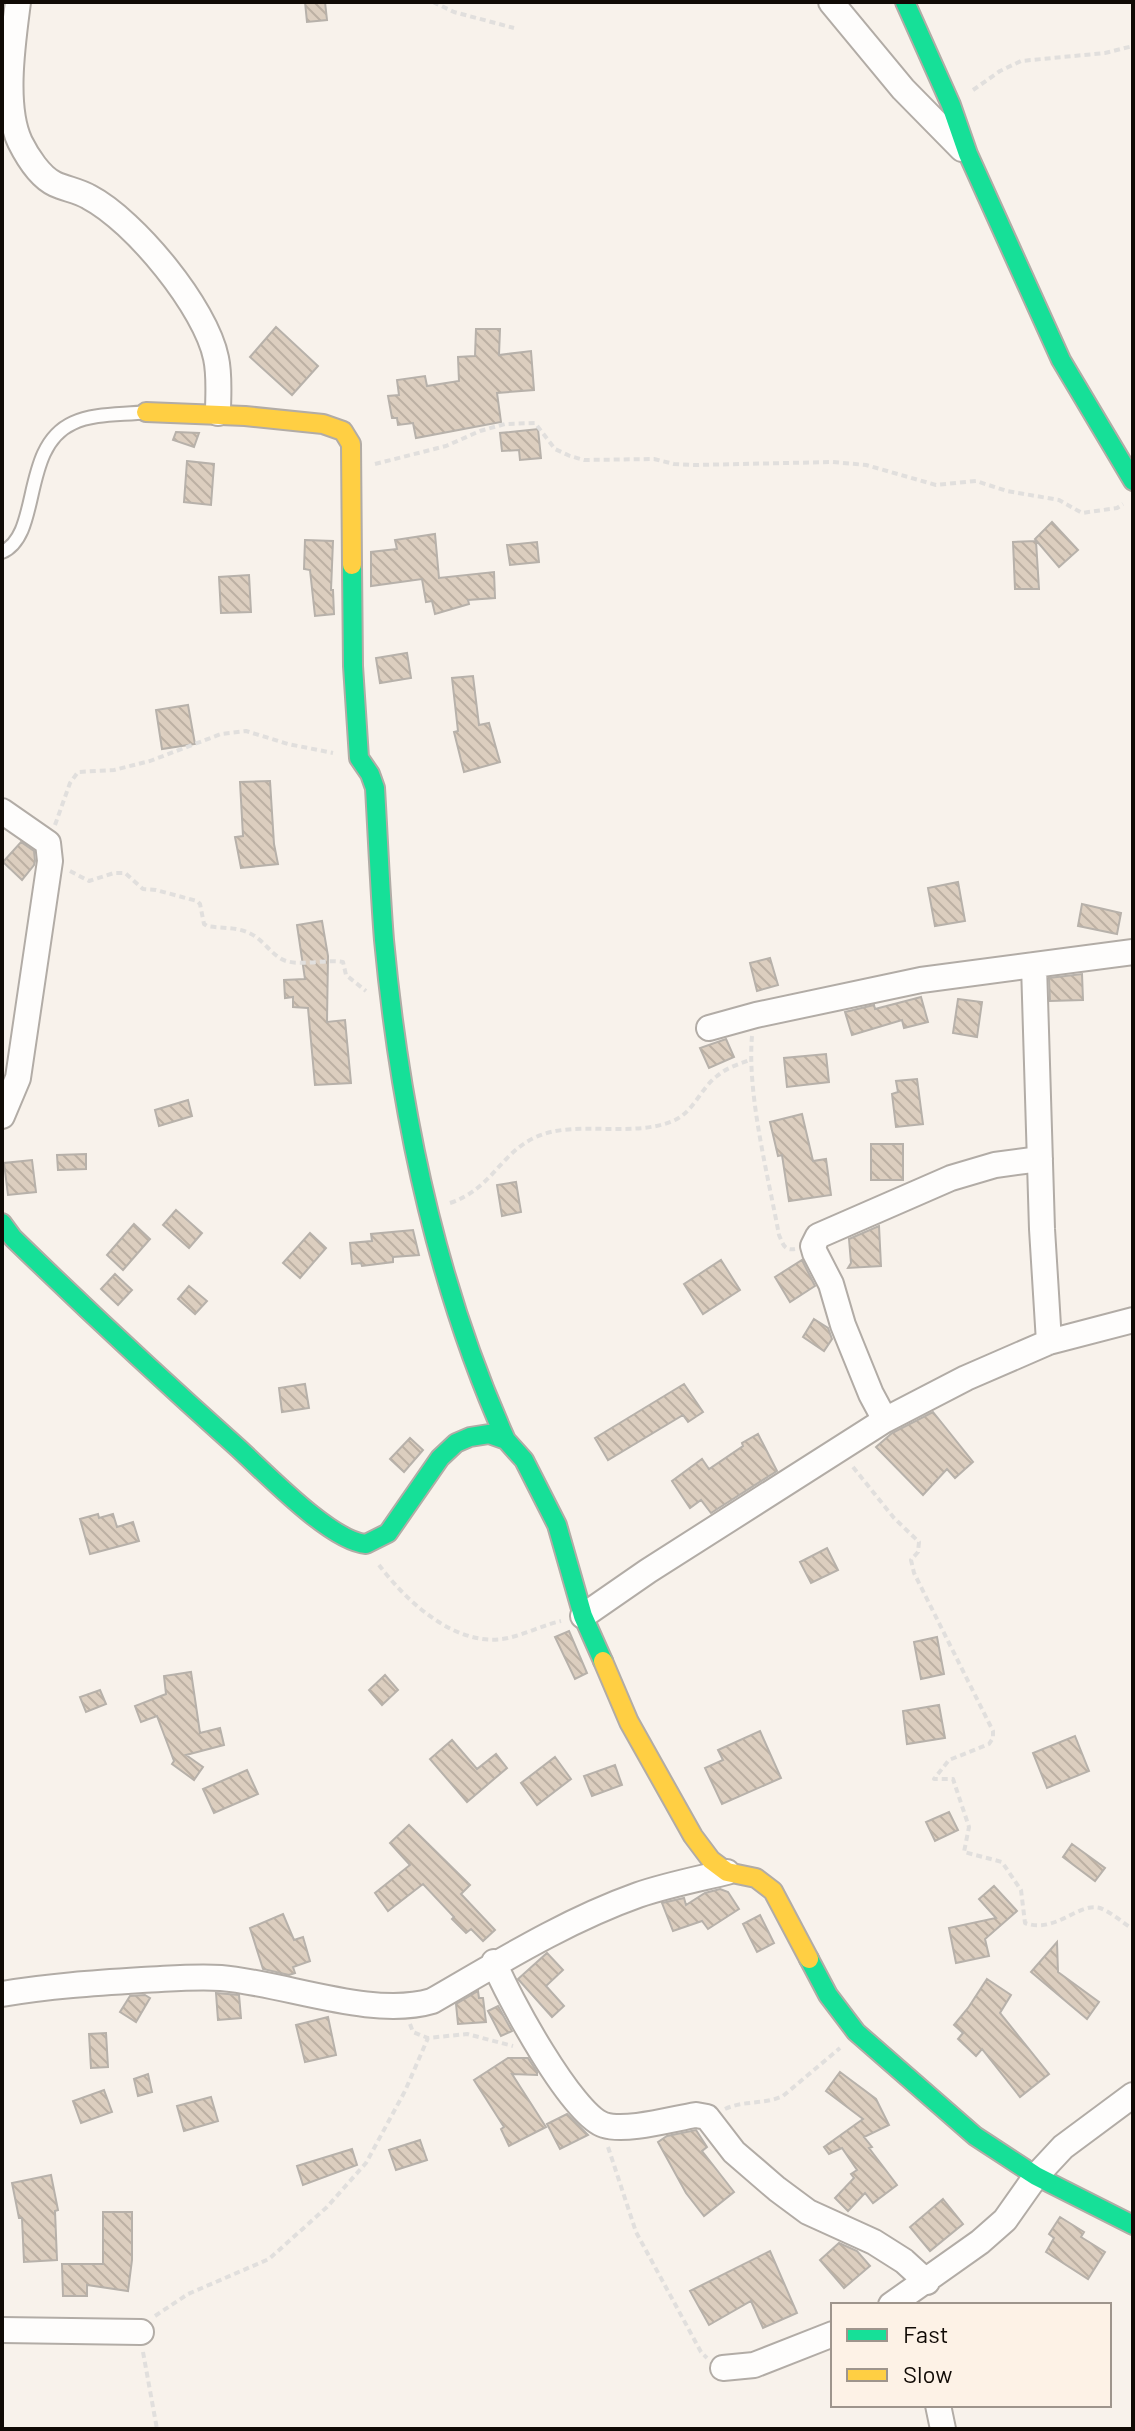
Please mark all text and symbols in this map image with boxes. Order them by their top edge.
legend [831,2303,1111,2407]
text: Fast [903,2319,948,2348]
text: Slow [903,2359,952,2388]

